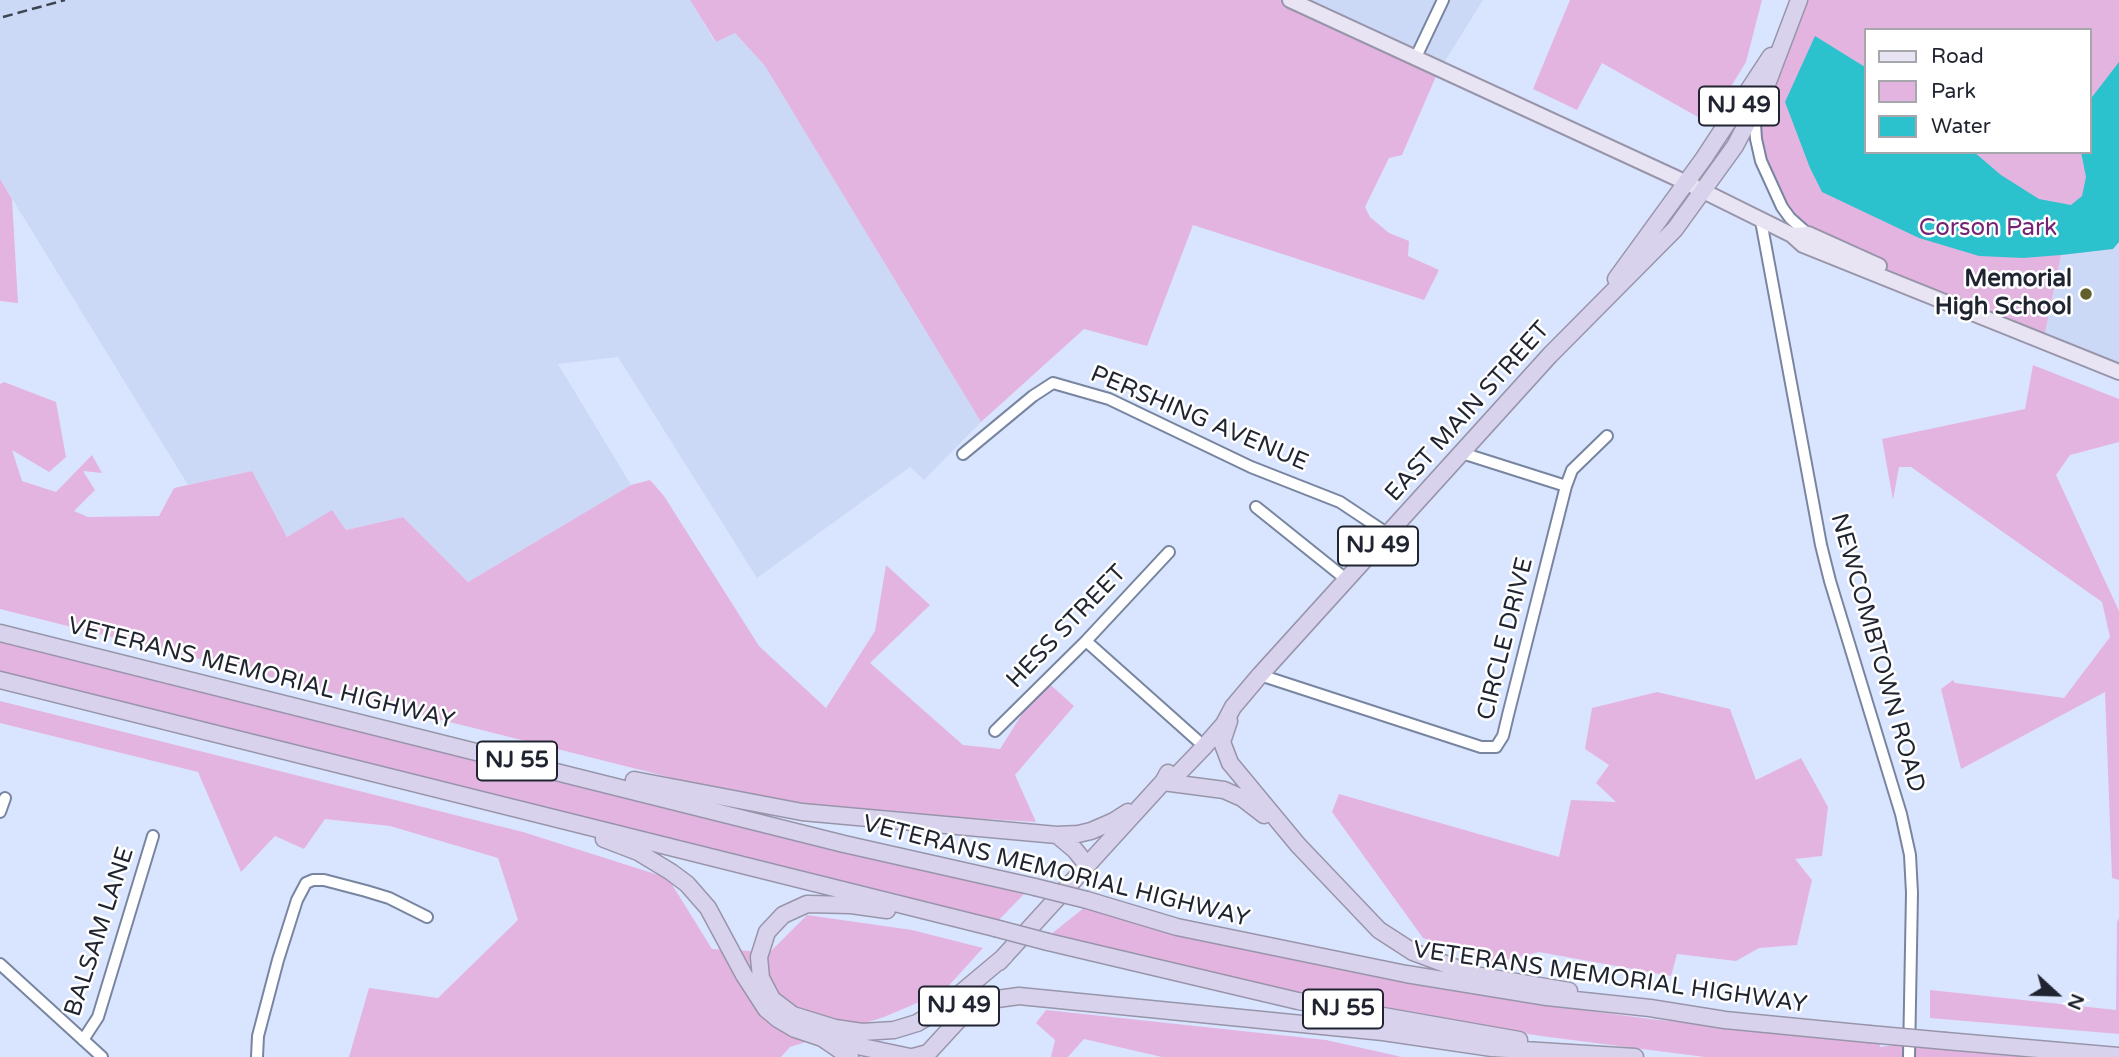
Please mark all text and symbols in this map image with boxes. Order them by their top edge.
legend [1864,28,2091,154]
text: Road [1931,44,1984,69]
text: Park [1931,79,1976,104]
road number: NJ 49 [1699,86,1779,125]
text: Water [1931,114,1991,139]
park label: Corson Park [1919,215,2057,243]
place label: Memorial High School [1935,266,2072,322]
marker: Memorial High School [2078,286,2094,302]
street label: EAST MAIN STREET [1380,316,1556,508]
street label: PERSHING AVENUE [1086,360,1312,478]
street label: NEWCOMBTOWN ROAD [1823,510,1931,796]
road number: NJ 49 [1338,526,1418,566]
street label: CIRCLE DRIVE [1472,555,1540,723]
street label: HESS STREET [1001,559,1133,695]
street label: VETERANS MEMORIAL HIGHWAY [65,612,457,736]
road number: NJ 55 [477,741,557,780]
street label: VETERANS MEMORIAL HIGHWAY [860,810,1252,934]
street label: BALSAM LANE [59,844,141,1020]
street label: VETERANS MEMORIAL HIGHWAY [1411,936,1809,1020]
north arrow [2021,959,2091,1029]
road number: NJ 49 [919,987,999,1026]
road number: NJ 55 [1303,990,1383,1028]
text: N [2062,991,2089,1013]

